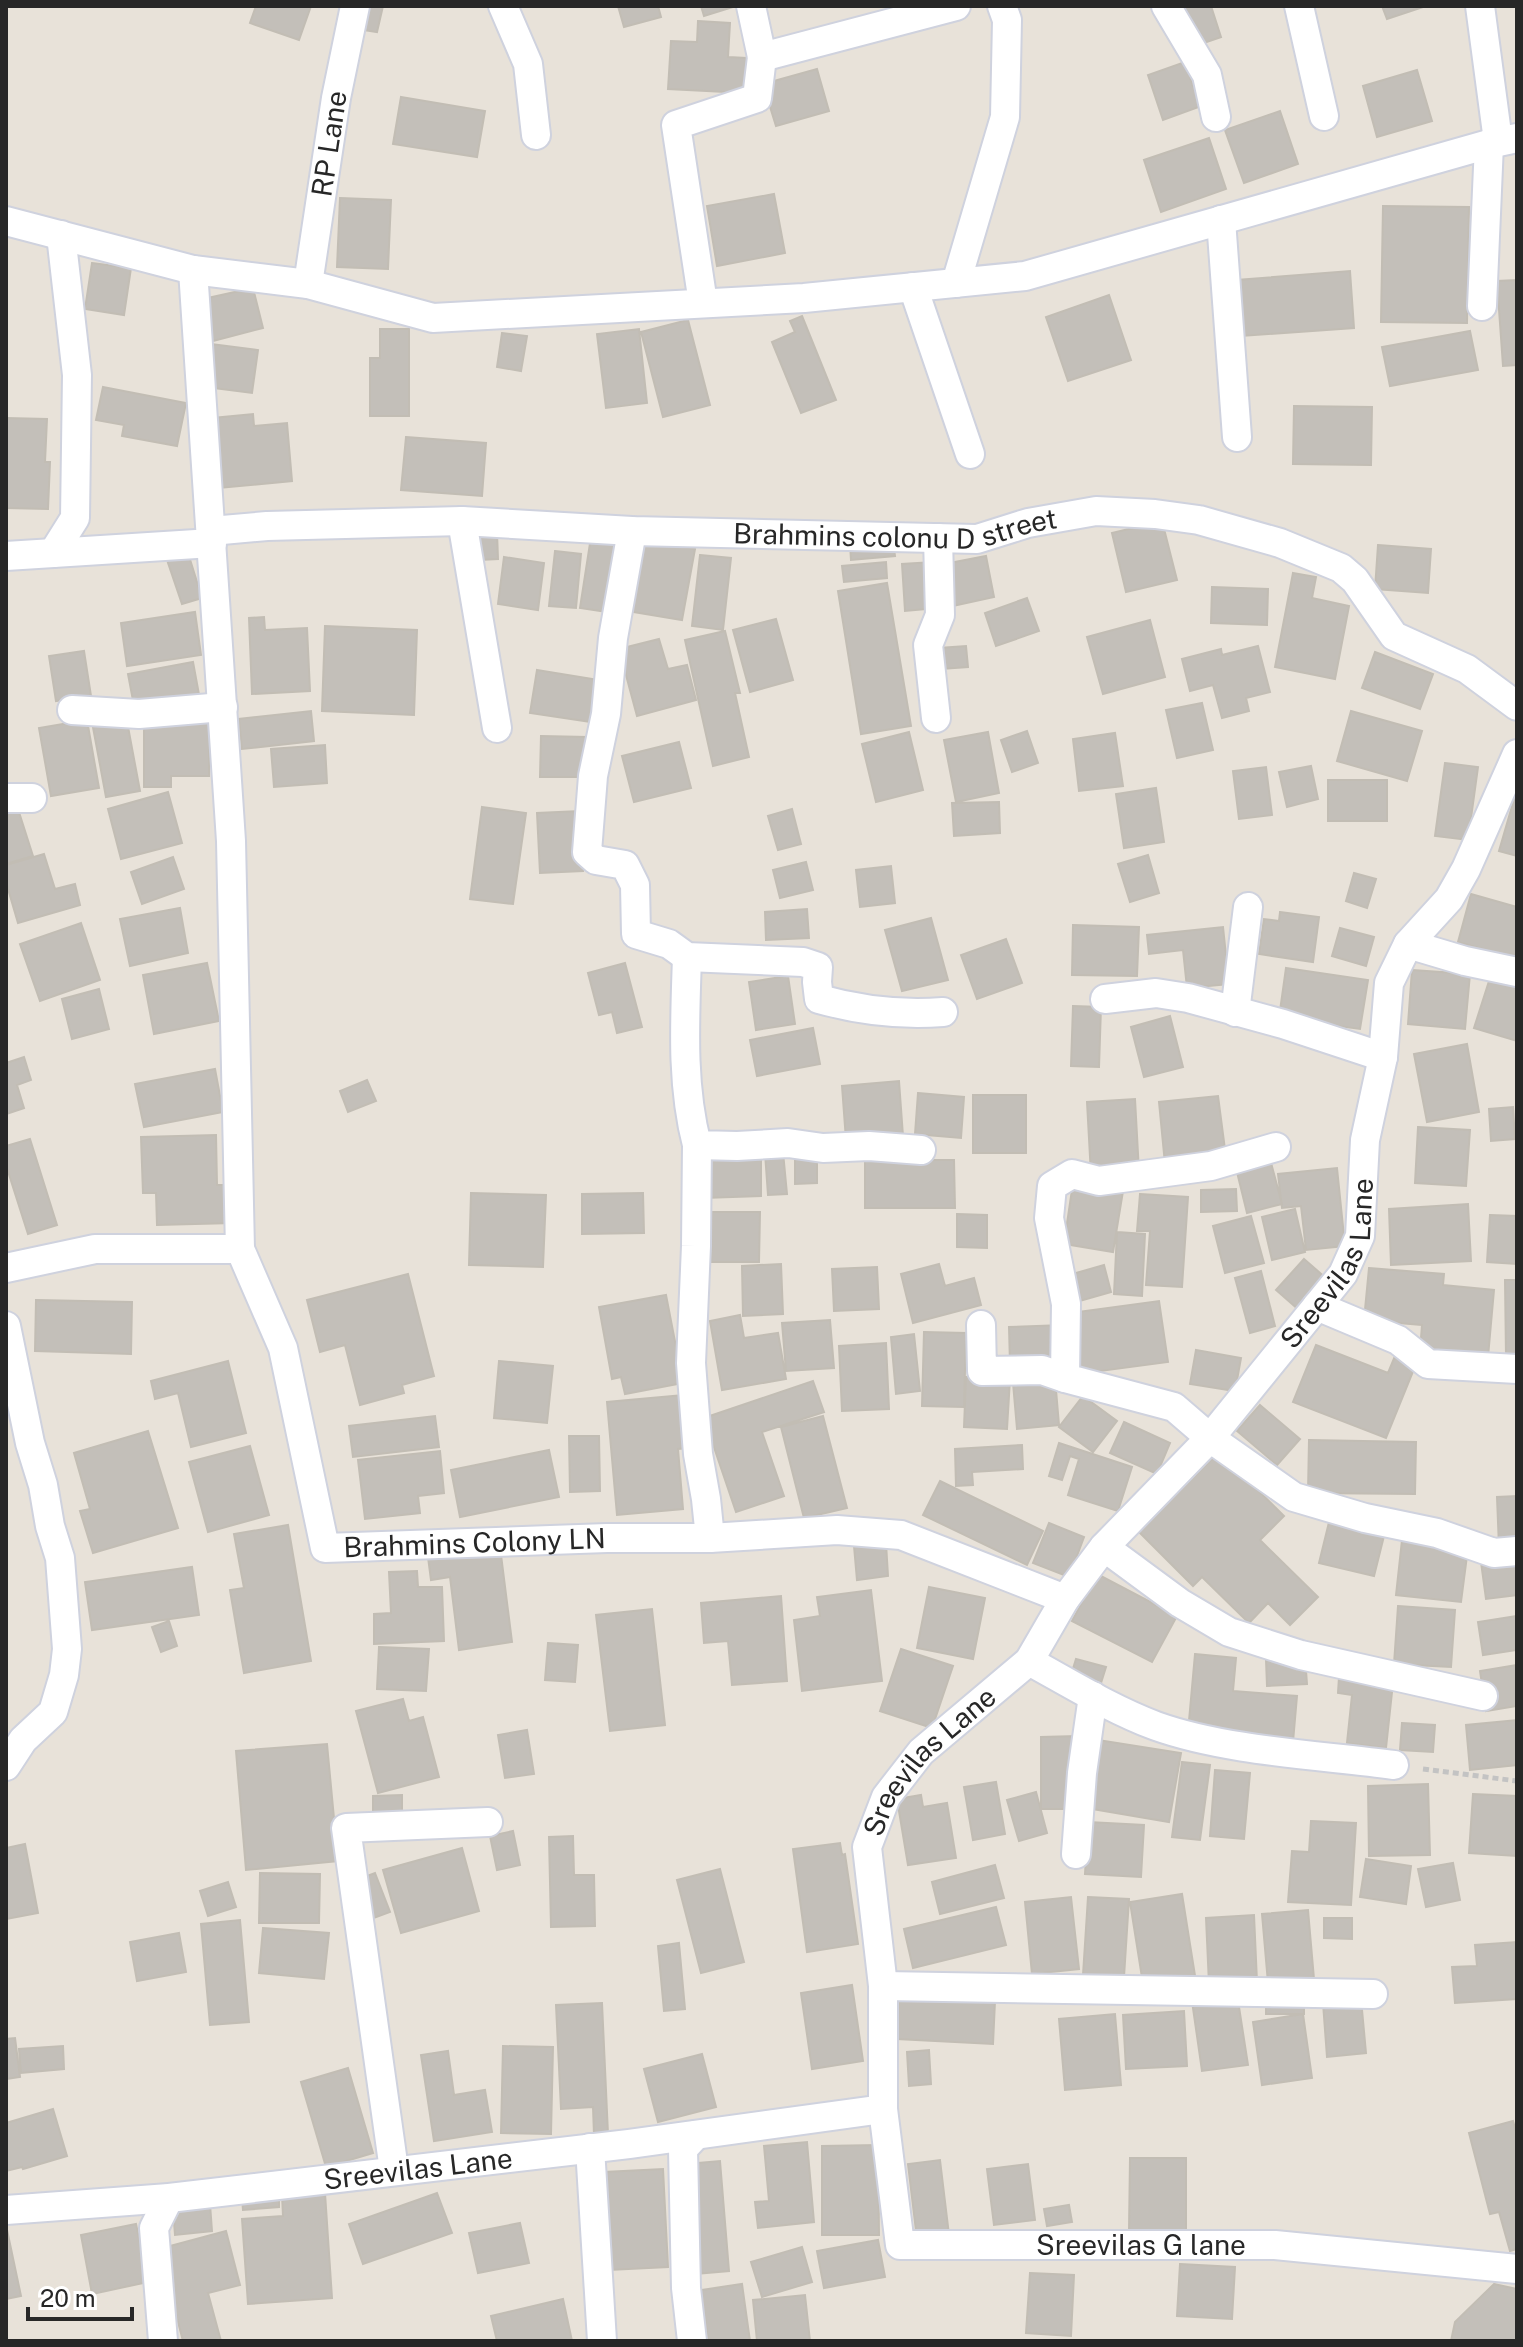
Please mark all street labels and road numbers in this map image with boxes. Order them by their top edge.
street label: RP Lane [304,88,353,199]
street label: Brahmins colonu D street [733,501,1059,555]
street label: Sreevilas Lane [1273,1177,1379,1354]
street label: Brahmins Colony LN [343,1521,606,1563]
street label: Sreevilas Lane [856,1679,1002,1840]
street label: Sreevilas Lane [321,2141,514,2196]
street label: Sreevilas G lane [1036,2228,1246,2261]

